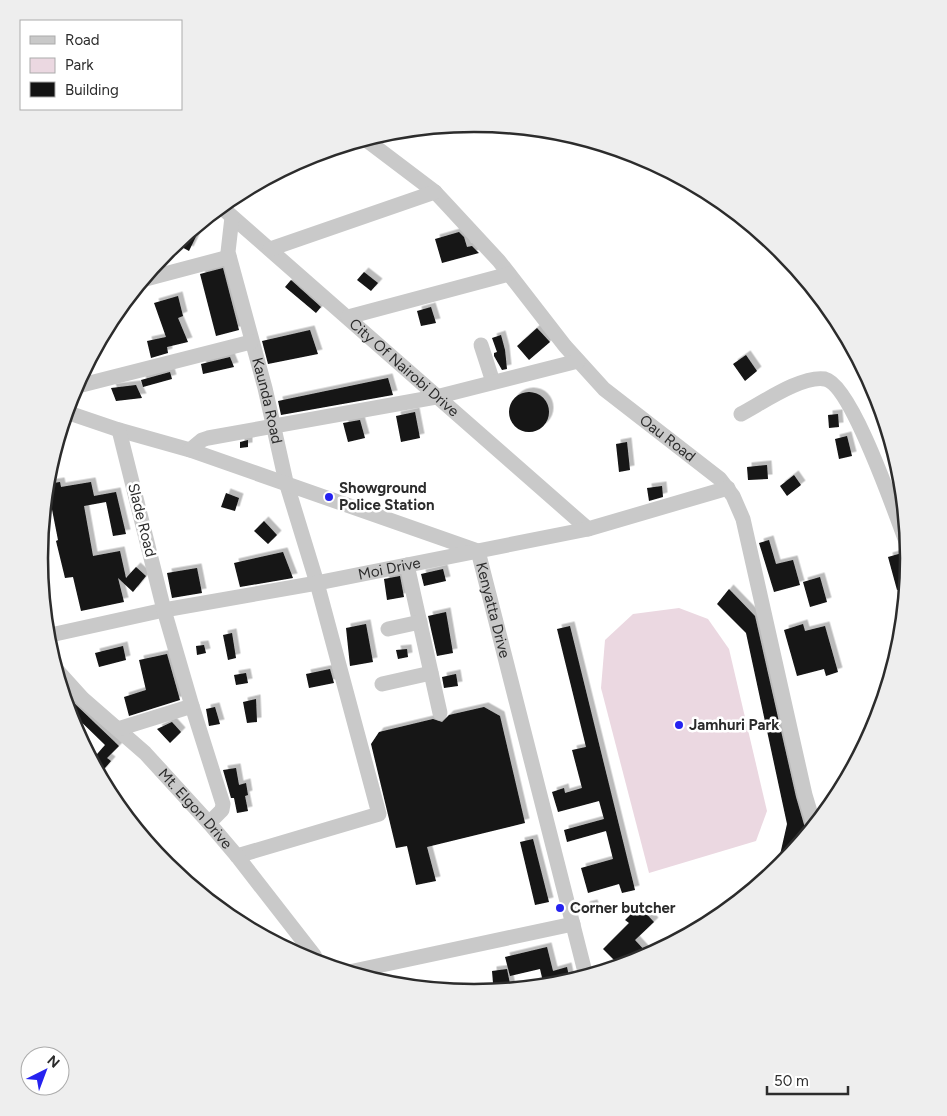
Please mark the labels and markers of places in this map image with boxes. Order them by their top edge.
place label: Showground Police Station [339,479,435,514]
marker: Showground Police Station [323,491,335,503]
place label: Jamhuri Park [689,716,779,734]
marker: Jamhuri Park [673,719,685,731]
place label: Corner butcher [570,899,676,917]
marker: Corner butcher [554,902,566,914]

